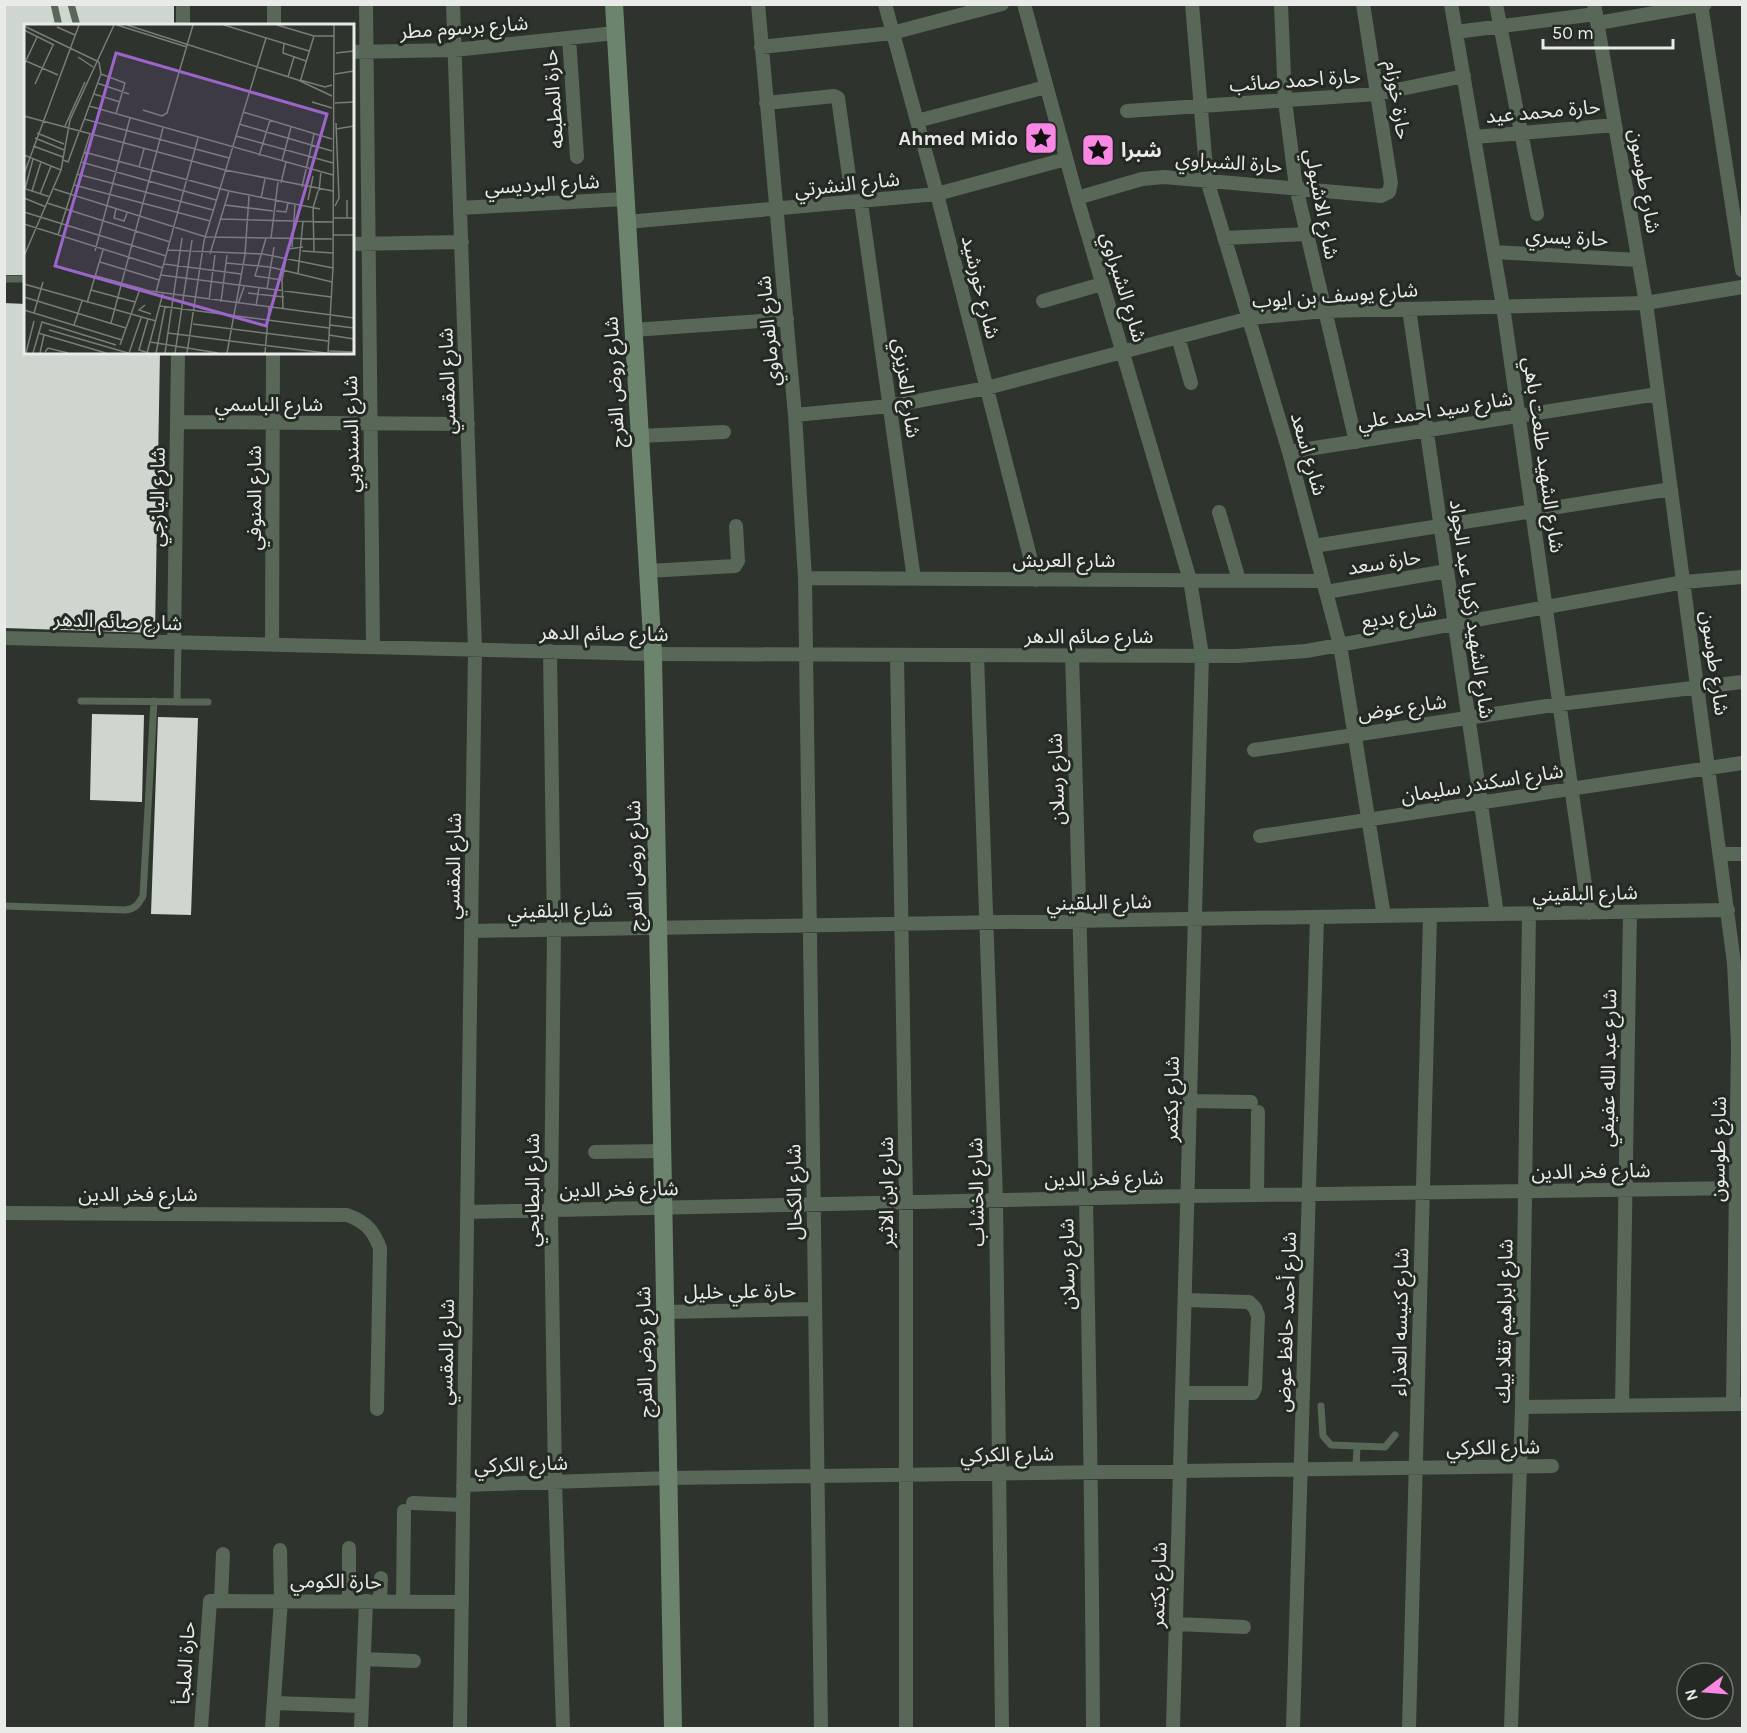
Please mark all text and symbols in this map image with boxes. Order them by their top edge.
street label: شارع برسوم مطر [398,12,529,47]
scale bar [1543,12,1674,50]
text: 50 m [1552,22,1594,44]
inset map [24,24,354,354]
street label: حارة المطبعه [539,48,568,150]
street label: حارة خوزام [1377,59,1415,142]
street label: حارة احمد صائب [1229,64,1361,97]
street label: حارة محمد عيد [1485,95,1601,128]
place icon: Ahmed Mido [1023,120,1059,156]
place label: Ahmed Mido [898,127,1018,150]
street label: شارع طوسون [1621,127,1665,236]
place icon: شبرا [1080,132,1116,168]
place label: شبرا [1121,139,1162,162]
street label: حارة الشبراوي [1174,147,1283,181]
street label: شارع الاشبولي [1296,147,1343,262]
street label: شارع النشرتي [793,168,901,205]
street label: شارع البرديسي [484,170,600,203]
street label: حارة يسري [1525,224,1609,255]
street label: شارع الشبراوي [1092,229,1151,346]
street label: شارع خورشيد [954,233,1004,342]
street label: شارع الفرماوي [752,274,788,387]
street label: شارع يوسف بن ايوب [1251,278,1419,316]
street label: شارع روض الفرج [600,316,632,448]
street label: شارع المقسي [434,327,464,435]
street label: شارع العزيزي [885,337,925,440]
street label: شارع الشهيد طلعت باهي [1515,356,1569,555]
street label: شارع السندوبي [339,375,368,493]
street label: شارع سيد احمد علي [1356,387,1515,438]
street label: شارع الباسمي [215,393,323,420]
street label: شارع اسعد [1283,410,1331,499]
street label: شارع المنوفي [243,445,270,551]
street label: شارع اليازجي [145,447,174,547]
street label: شارع الشهيد زكريا عبد الجواد [1442,498,1498,721]
street label: حارة سعد [1346,545,1422,580]
street label: شارع العريش [1013,549,1115,575]
street label: شارع بديع [1359,598,1439,636]
street label: شارع صائم الدهر [52,608,183,638]
street label: شارع طوسون [1693,609,1733,717]
street label: شارع صائم الدهر [538,621,669,649]
street label: شارع صائم الدهر [1024,625,1153,651]
street label: شارع عوض [1356,690,1448,728]
street label: شارع رسلان [1043,733,1073,825]
street label: شارع اسكندر سليمان [1399,759,1565,811]
street label: شارع روض الفرج [622,800,650,932]
street label: شارع المقسي [441,812,470,920]
street label: شارع البلقيني [1532,881,1638,910]
street label: شارع البلقيني [1046,890,1152,919]
street label: شارع البلقيني [507,898,613,927]
street label: شارع عبد الله عفيفي [1596,989,1625,1148]
street label: شارع بكتمر [1159,1056,1187,1143]
street label: شارع طوسون [1706,1096,1734,1202]
street label: شارع البطايحي [521,1133,548,1247]
street label: شارع ابن الاثير [875,1137,901,1248]
street label: شارع الخشاب [964,1137,992,1247]
street label: شارع الكحال [782,1144,810,1240]
street label: شارع فخر الدين [1531,1159,1651,1187]
street label: شارع فخر الدين [1044,1166,1164,1194]
street label: شارع فخر الدين [559,1177,679,1205]
street label: شارع فخر الدين [78,1183,198,1209]
street label: شارع رسلان [1055,1218,1083,1310]
street label: شارع أحمد حافظ عوض [1271,1231,1304,1413]
street label: شارع ابراهيم تقلا بيك [1492,1238,1520,1404]
street label: شارع كنيسه العذراء [1388,1248,1416,1397]
street label: حارة علي خليل [684,1279,796,1308]
street label: شارع روض الفرج [632,1286,660,1418]
street label: شارع المقسي [434,1298,463,1406]
street label: شارع الكركي [1446,1435,1540,1463]
street label: شارع الكركي [960,1442,1054,1470]
street label: شارع الكركي [474,1451,568,1481]
street label: شارع بكتمر [1145,1542,1174,1630]
street label: حارة الكومي [290,1569,382,1597]
street label: حارة الملجأ [171,1621,200,1706]
north arrow [1675,1661,1735,1721]
text: N [1680,1687,1702,1703]

